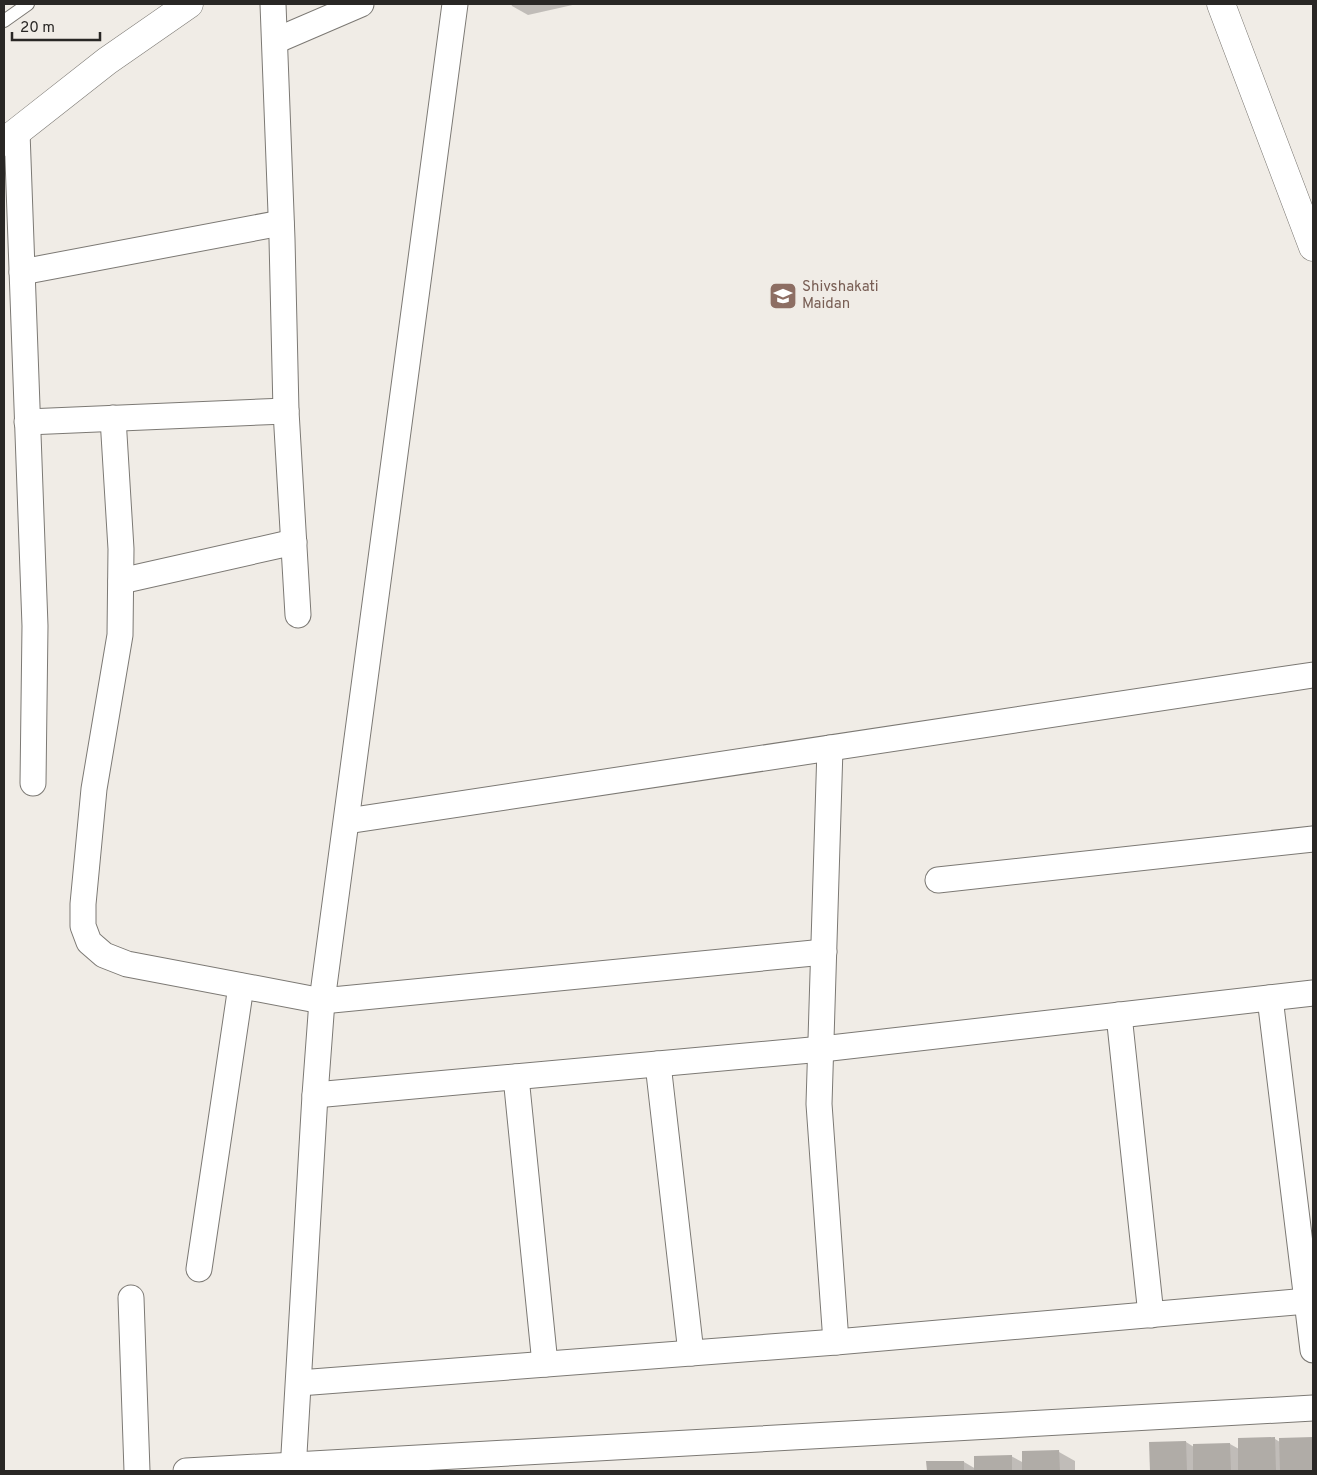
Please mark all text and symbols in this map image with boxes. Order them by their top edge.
scale bar [12,10,100,42]
text: 20 m [20,19,55,38]
place label: Shivshakati Maidan [802,278,879,314]
school or university icon: Shivshakati Maidan [768,281,798,311]

